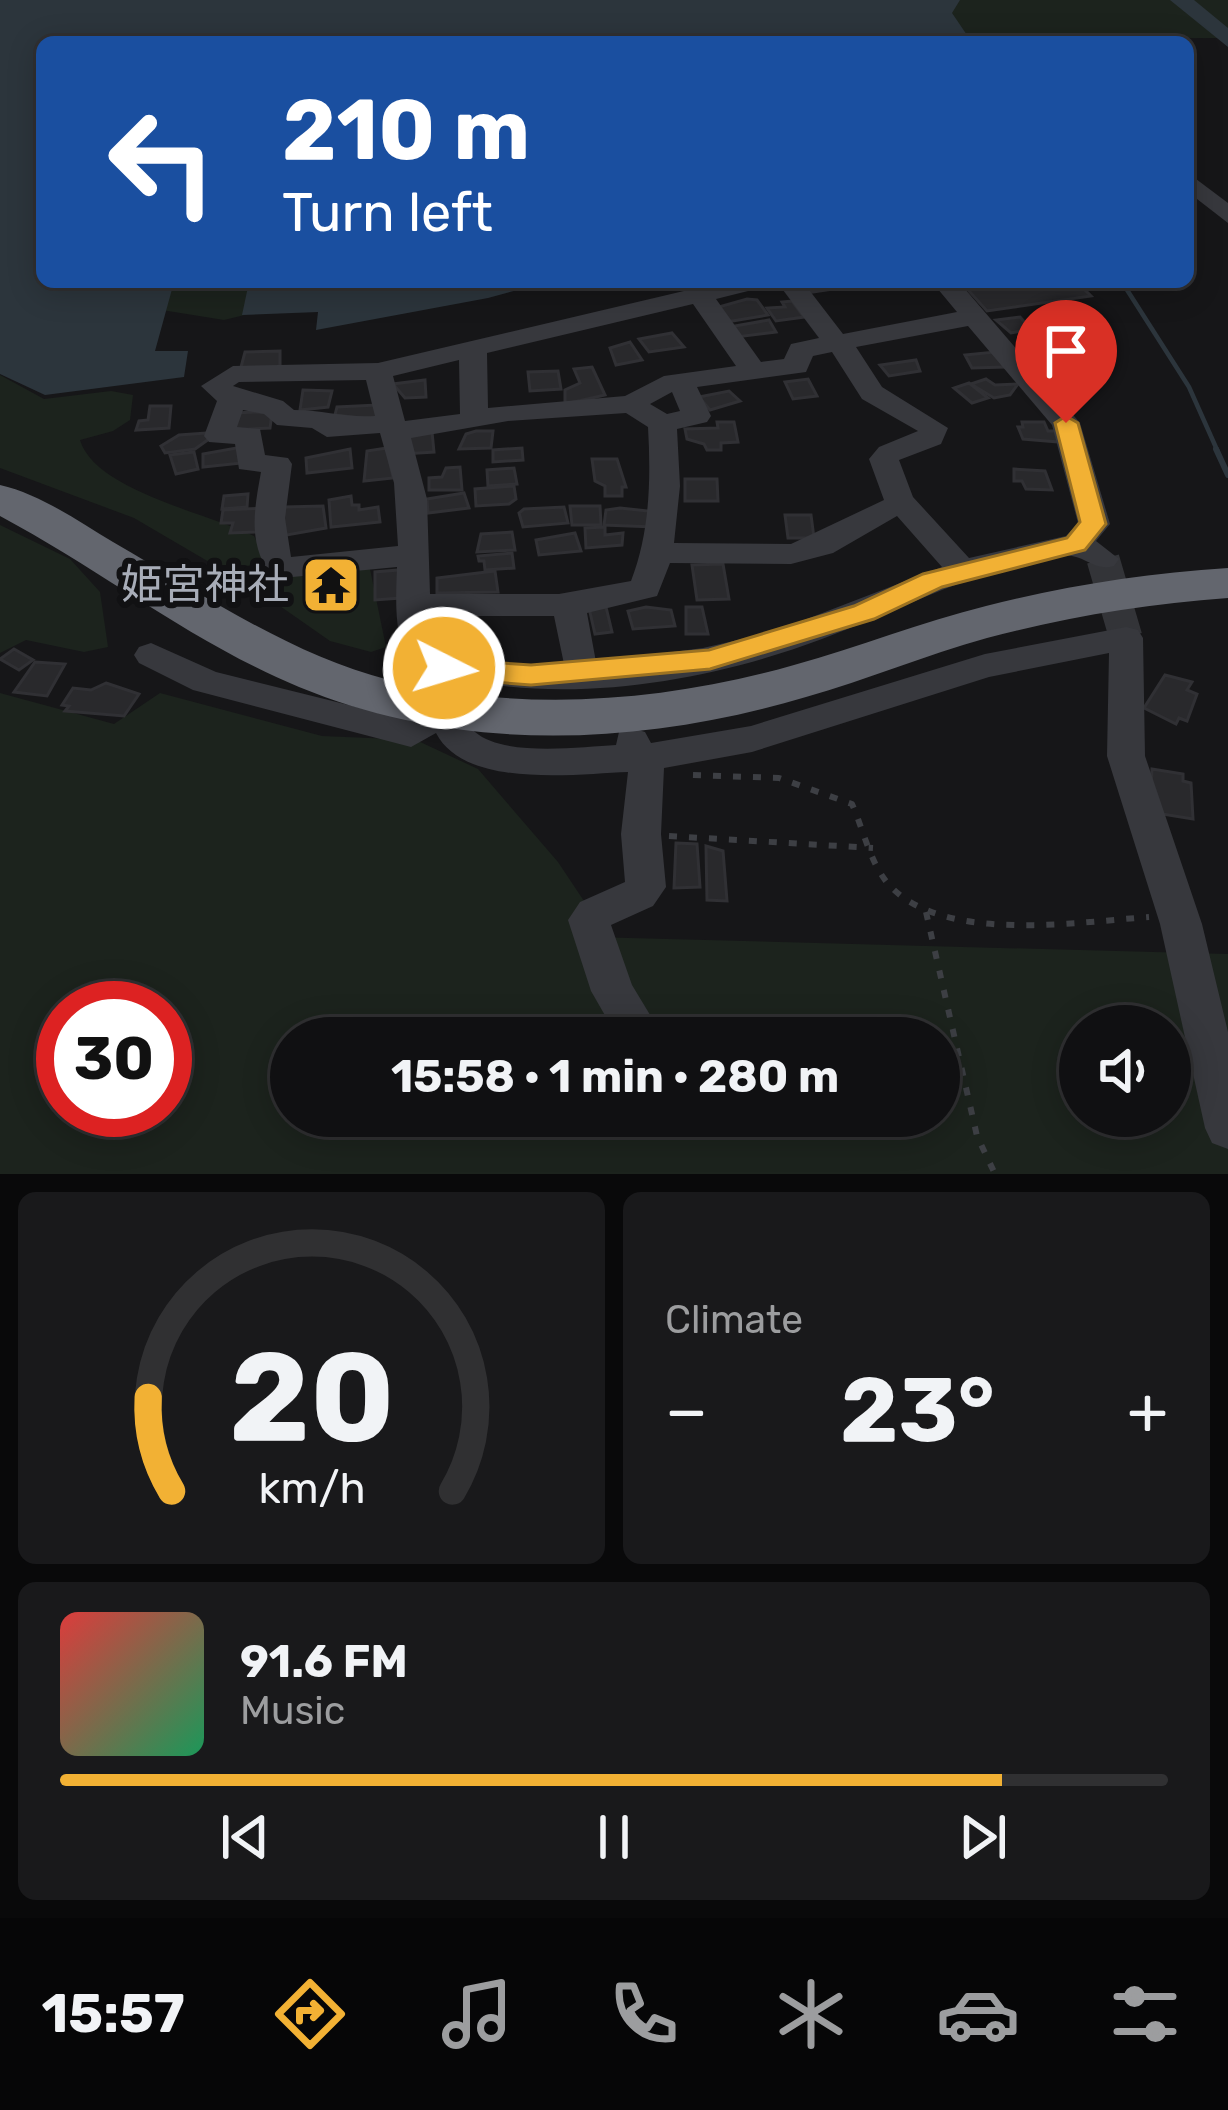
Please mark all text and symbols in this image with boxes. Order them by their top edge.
text: 210 m [282,80,530,180]
icon: left [84,84,240,240]
text: Turn left [282,181,493,245]
pin [1015,300,1117,423]
icon: arrive [1033,318,1099,384]
temple icon: 姫宮神社 [300,554,362,616]
place label: 姫宮神社 [121,560,289,610]
position arrow [381,605,507,731]
speed limit sign: 30 [36,981,192,1137]
map controls [1059,1005,1191,1137]
button: sound [1059,1005,1191,1137]
text: 15:58 · 1 min · 280 m [391,1050,839,1103]
text: Climate [665,1297,803,1343]
text: 20 [229,1323,394,1471]
text: 23° [840,1357,995,1464]
text: − [665,1371,708,1450]
text: + [1127,1371,1168,1450]
text: km/h [258,1463,365,1514]
text: 91.6 FM [240,1635,408,1688]
text: Music [240,1688,345,1734]
icon: previous [212,1804,278,1870]
icon: pause [581,1804,647,1870]
icon: next [950,1804,1016,1870]
icon: directions [268,1972,352,2056]
icon: music [435,1972,519,2056]
icon: phone [602,1972,686,2056]
icon: climate [769,1972,853,2056]
icon: car [936,1972,1020,2056]
icon: filters [1103,1972,1187,2056]
text: 15:57 [41,1982,185,2046]

